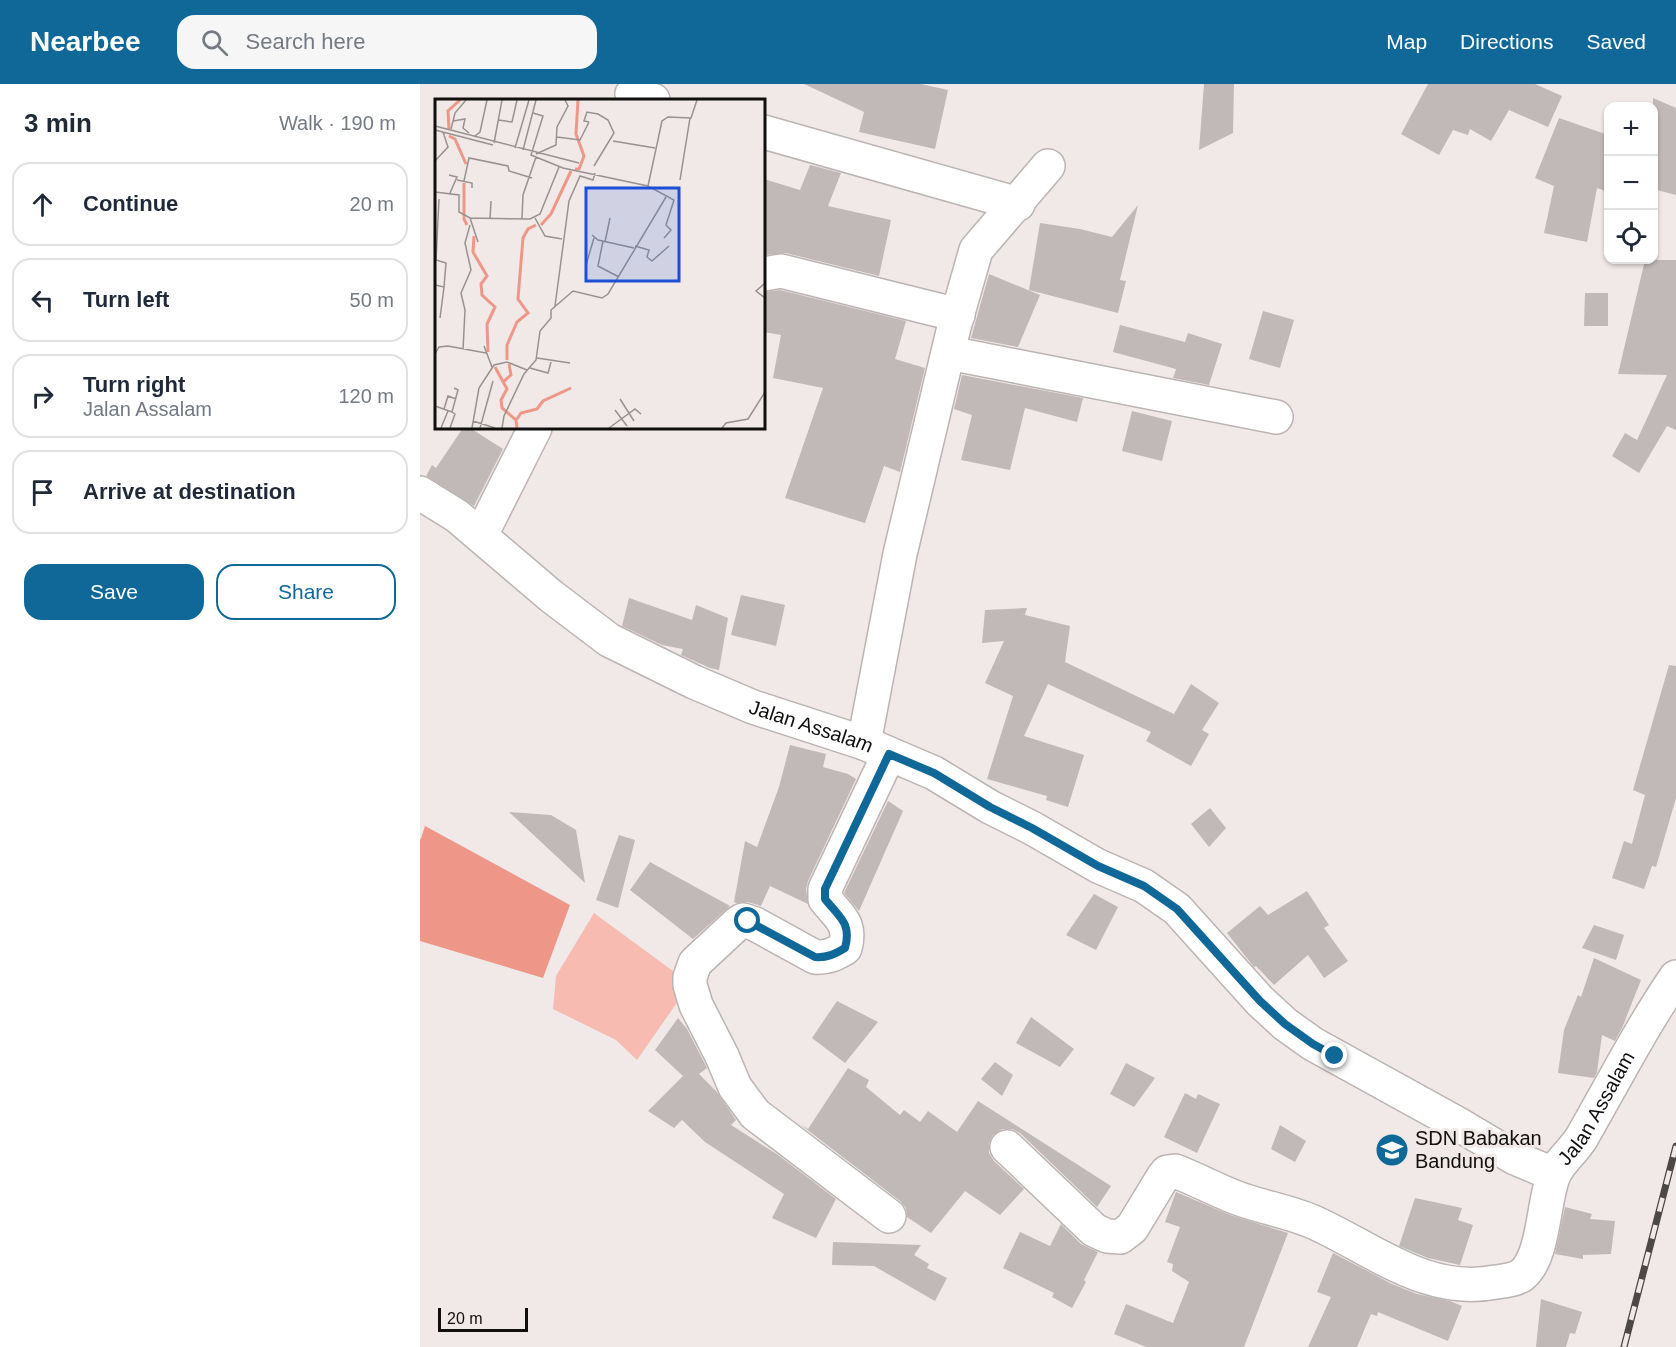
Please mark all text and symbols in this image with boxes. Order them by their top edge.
search box [177,15,597,69]
text: Nearbee [30,26,141,57]
icon: search [198,26,231,59]
text: Search here [246,29,365,54]
text: Map [1386,30,1427,53]
text: Directions [1460,30,1553,53]
text: Saved [1586,30,1646,53]
inset map [435,99,765,429]
map controls [1604,102,1658,264]
button: + [1604,102,1658,156]
text: 3 min [24,108,92,138]
text: Walk · 190 m [279,112,396,134]
button: − [1604,156,1658,210]
icon: ahead [26,188,59,221]
text: Continue [83,191,178,216]
text: 20 m [350,193,394,215]
button: locate [1604,210,1658,264]
icon: left [26,284,59,317]
text: Turn left [83,287,169,312]
text: 50 m [350,289,394,311]
text: Turn right [83,372,185,397]
icon: right [26,380,59,413]
text: 120 m [338,385,394,407]
text: Jalan Assalam [83,398,212,420]
icon: arrive [26,476,59,509]
text: Arrive at destination [83,479,296,504]
button: Save [24,564,204,620]
button: Share [216,564,396,620]
street label: Jalan Assalam [747,696,877,757]
route start [734,907,760,933]
route end [1321,1042,1347,1068]
street label: Jalan Assalam [1553,1047,1639,1169]
place label: SDN Babakan Bandung [1415,1127,1542,1172]
school or university icon: SDN Babakan Bandung [1374,1132,1410,1168]
scale bar [438,1305,528,1332]
text: 20 m [447,1310,483,1327]

